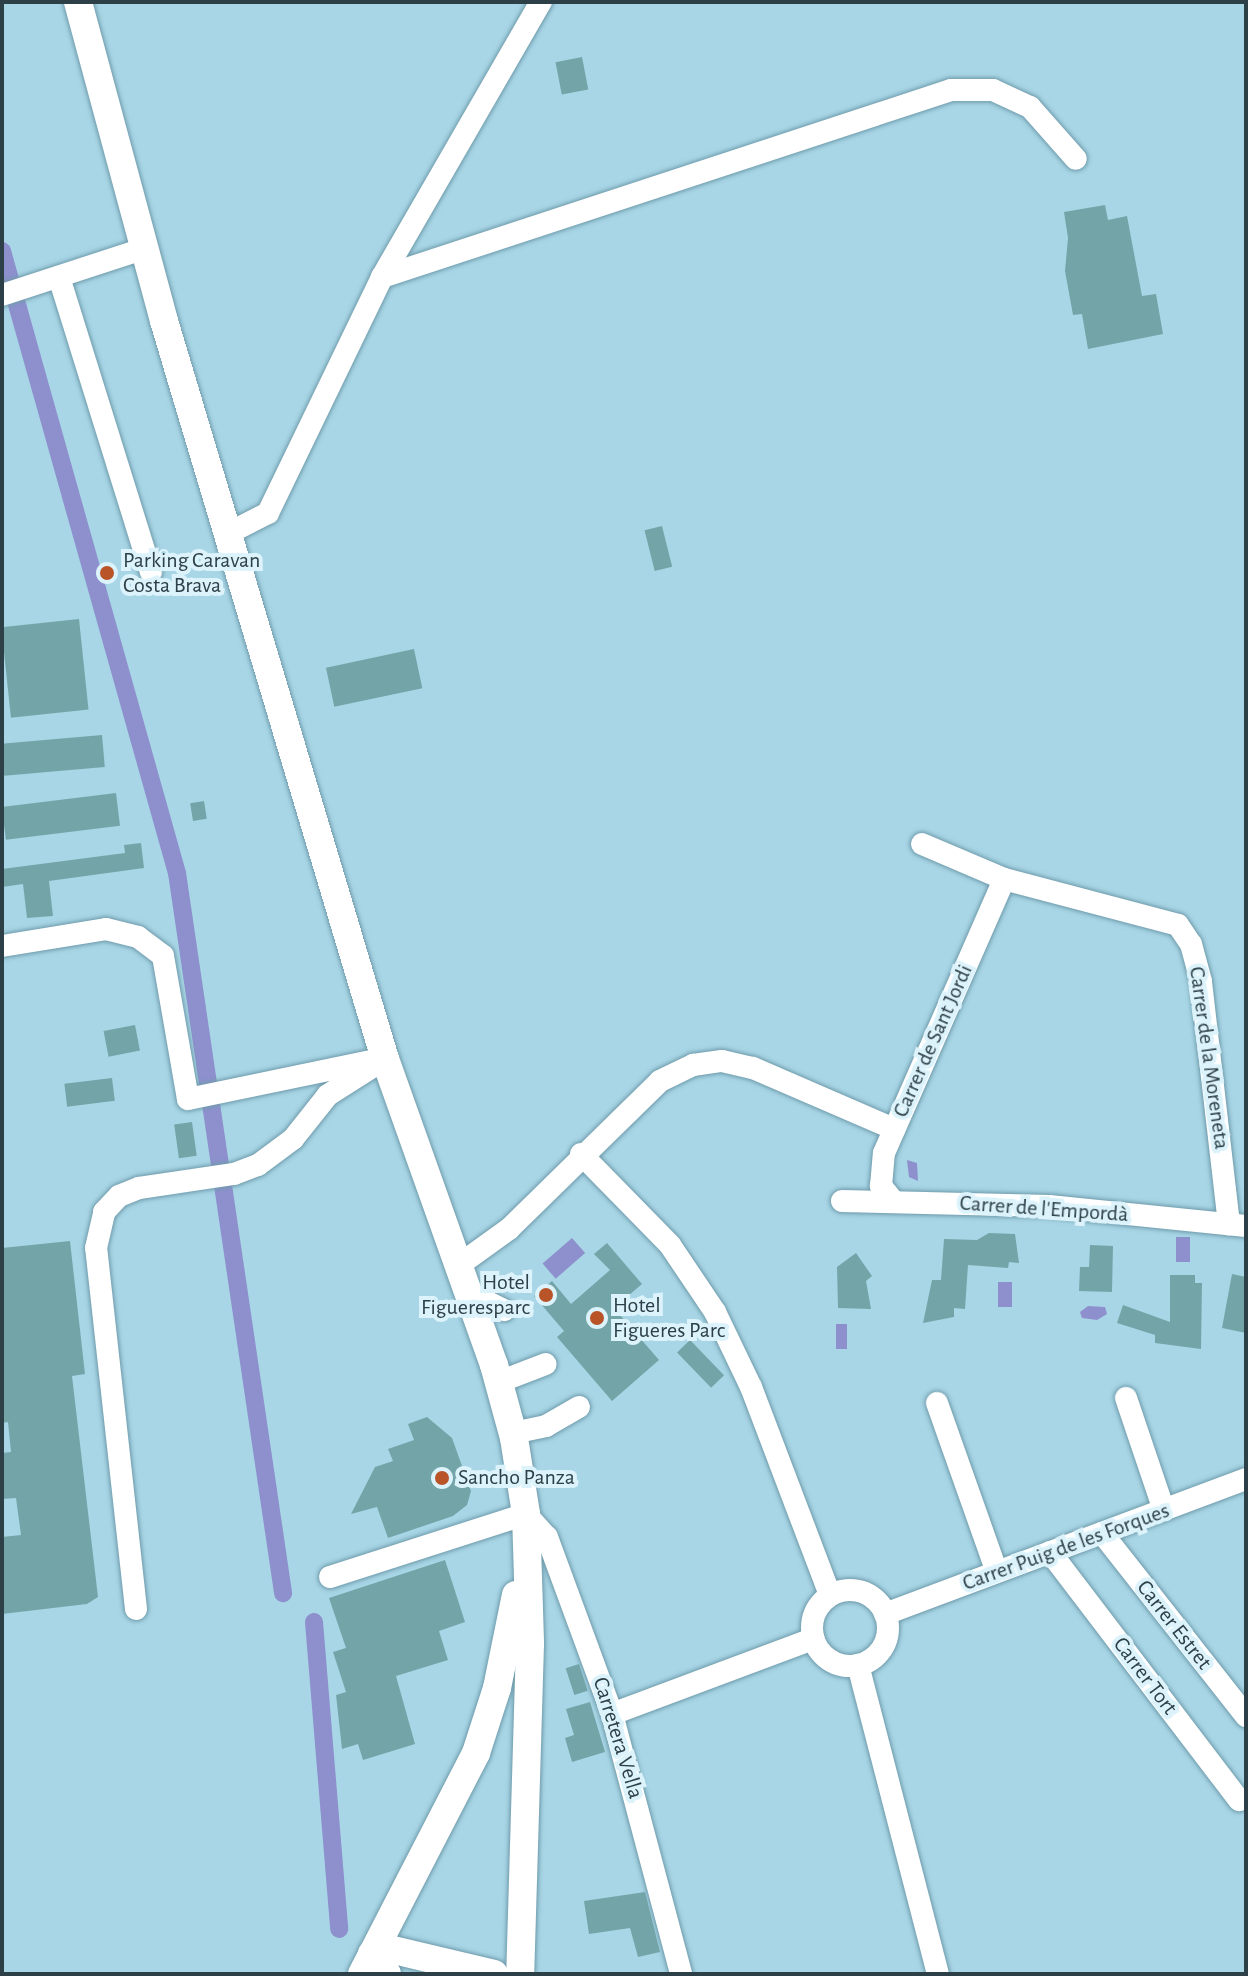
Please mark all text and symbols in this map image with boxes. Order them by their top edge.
place label: Parking Caravan Costa Brava [123,547,260,598]
marker: Parking Caravan Costa Brava [98,564,116,582]
street label: Carrer de Sant Jordi [888,961,978,1121]
street label: Carrer de la Moreneta [1183,965,1235,1151]
street label: Carrer de l'Empordà [959,1190,1129,1228]
place label: Hotel Figueresparc [421,1269,530,1320]
marker: Hotel Figueresparc [537,1286,555,1304]
place label: Hotel Figueres Parc [613,1292,725,1344]
marker: Hotel Figueres Parc [588,1309,606,1327]
place label: Sancho Panza [458,1465,575,1491]
marker: Sancho Panza [433,1469,451,1487]
street label: Carrer Puig de les Forques [959,1497,1173,1597]
street label: Carrer Estret [1131,1575,1217,1675]
street label: Carrer Tort [1107,1632,1183,1720]
street label: Carretera Vella [587,1674,649,1802]

